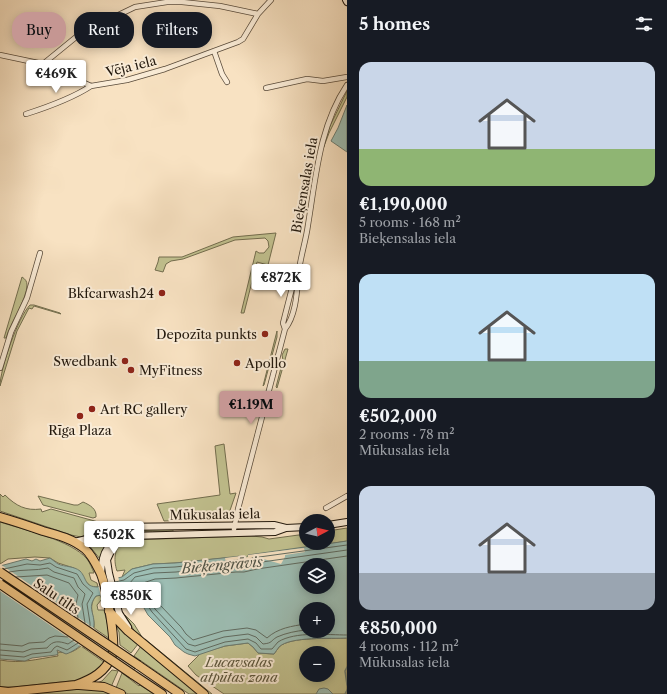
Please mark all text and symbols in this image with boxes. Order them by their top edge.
chip: Buy [12,12,66,48]
chip: Rent [74,12,134,48]
chip: Filters [142,12,212,48]
icon: filters [633,13,655,35]
text: 5 homes [359,14,430,34]
street label: Vēja iela [103,52,158,80]
pin: €469K [28,60,84,94]
text: €469K [35,65,77,81]
icon: home [471,88,543,160]
street label: Bieķensalas iela [288,136,321,234]
text: €1,190,000 [359,194,448,214]
text: 5 rooms · 168 m² [359,214,461,230]
text: Bieķensalas iela [359,230,456,246]
pin: €872K [253,264,309,298]
text: €872K [260,269,302,285]
place label: Bkfcarwash24 [68,285,154,301]
marker: Bkfcarwash24 [157,288,167,298]
icon: home [471,300,543,372]
place label: Depozīta punkts [156,326,257,342]
marker: Depozīta punkts [260,329,270,339]
place label: Swedbank [53,353,117,369]
place label: Apollo [244,355,286,371]
marker: Swedbank [120,356,130,366]
marker: Apollo [232,358,242,368]
place label: MyFitness [139,362,203,378]
marker: MyFitness [126,365,136,375]
pin: €1.19M [218,391,284,425]
text: €1.19M [228,396,274,412]
place label: Art RC gallery [99,401,188,417]
marker: Art RC gallery [87,404,97,414]
text: €502,000 [359,406,437,426]
marker: Rīga Plaza [75,411,85,421]
place label: Rīga Plaza [48,422,112,438]
text: 2 rooms · 78 m² [359,426,455,442]
text: Mūkusalas iela [359,442,450,458]
street label: Mūkusalas iela [170,505,261,523]
icon: home [471,512,543,584]
north arrow [299,514,335,550]
map controls [299,514,335,682]
pin: €502K [86,521,142,555]
text: €502K [93,526,135,542]
water label: Bieķengrāvis [180,552,264,579]
button: layers [299,558,335,594]
street label: Salu tilts [31,575,84,618]
pin: €850K [103,582,159,616]
text: €850K [110,587,152,603]
button: + [299,602,335,638]
text: €850,000 [359,618,437,638]
text: 4 rooms · 112 m² [359,638,459,654]
button: − [299,646,335,682]
park label: Lucavsalas atpūtas zona [200,654,278,685]
text: Mūkusalas iela [359,654,450,670]

